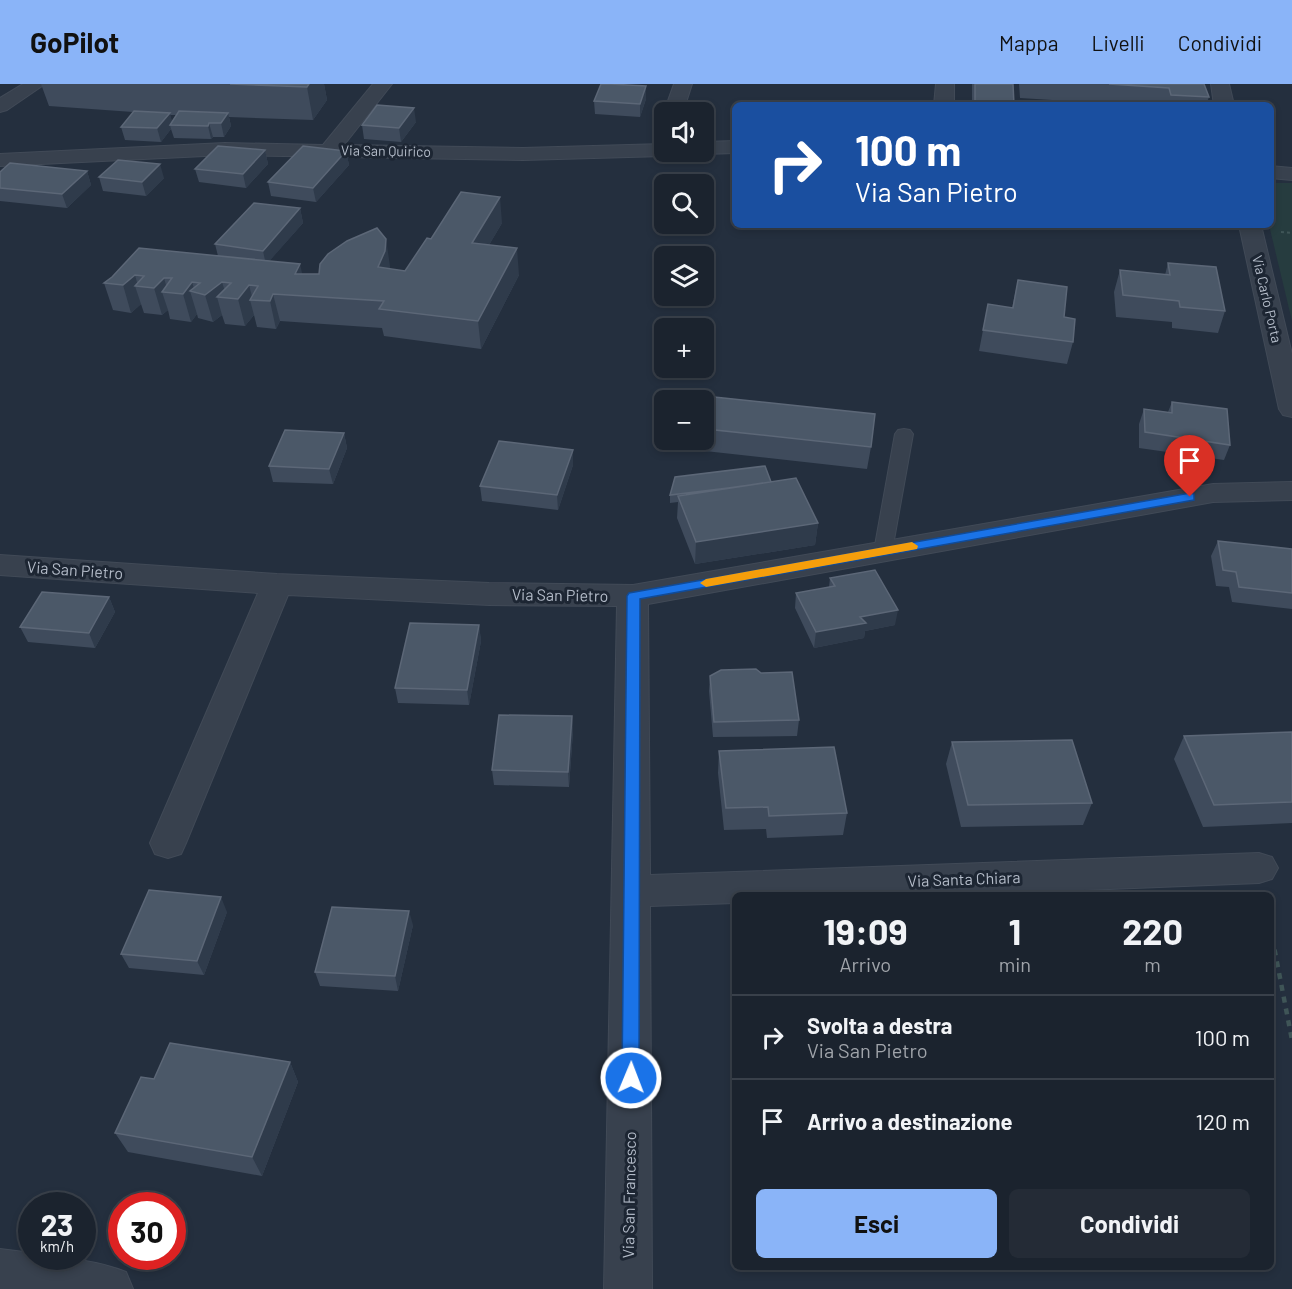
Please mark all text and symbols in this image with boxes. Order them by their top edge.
text: GoPilot [30,25,119,59]
text: Mappa [999,30,1059,55]
text: Livelli [1092,30,1145,55]
text: Condividi [1178,30,1262,55]
map controls [654,102,714,450]
button: sound [654,102,714,162]
text: 100 m [855,124,961,174]
icon: right [756,126,834,204]
street label: Via San Quirico [341,141,431,160]
button: search [654,174,714,234]
text: Via San Pietro [855,175,1018,207]
button: layers [654,246,714,306]
street label: Via Carlo Porta [1249,253,1286,344]
button: + [654,318,714,378]
button: − [654,390,714,450]
pin [1164,435,1215,497]
icon: arrive [1173,444,1206,477]
street label: Via San Pietro [26,557,124,582]
street label: Via San Pietro [512,584,608,605]
street label: Via Santa Chiara [907,867,1021,890]
text: 19:09 [823,909,908,952]
text: 1 [1009,909,1021,952]
text: 220 [1122,909,1183,952]
text: Arrivo [839,952,891,976]
text: min [999,952,1031,976]
text: m [1144,952,1161,976]
text: Svolta a destra [807,1012,952,1038]
icon: right [756,1021,789,1054]
text: 100 m [1195,1024,1250,1050]
text: Via San Pietro [807,1038,928,1062]
position arrow [599,1046,663,1110]
icon: arrive [756,1105,789,1138]
text: Arrivo a destinazione [807,1108,1013,1134]
text: 120 m [1195,1108,1250,1134]
street label: Via San Francesco [618,1131,639,1259]
button: Esci [756,1189,997,1258]
button: Condividi [1009,1189,1250,1258]
speed limit sign: 30 [108,1192,186,1270]
text: 23 [41,1206,73,1242]
text: km/h [40,1237,74,1255]

